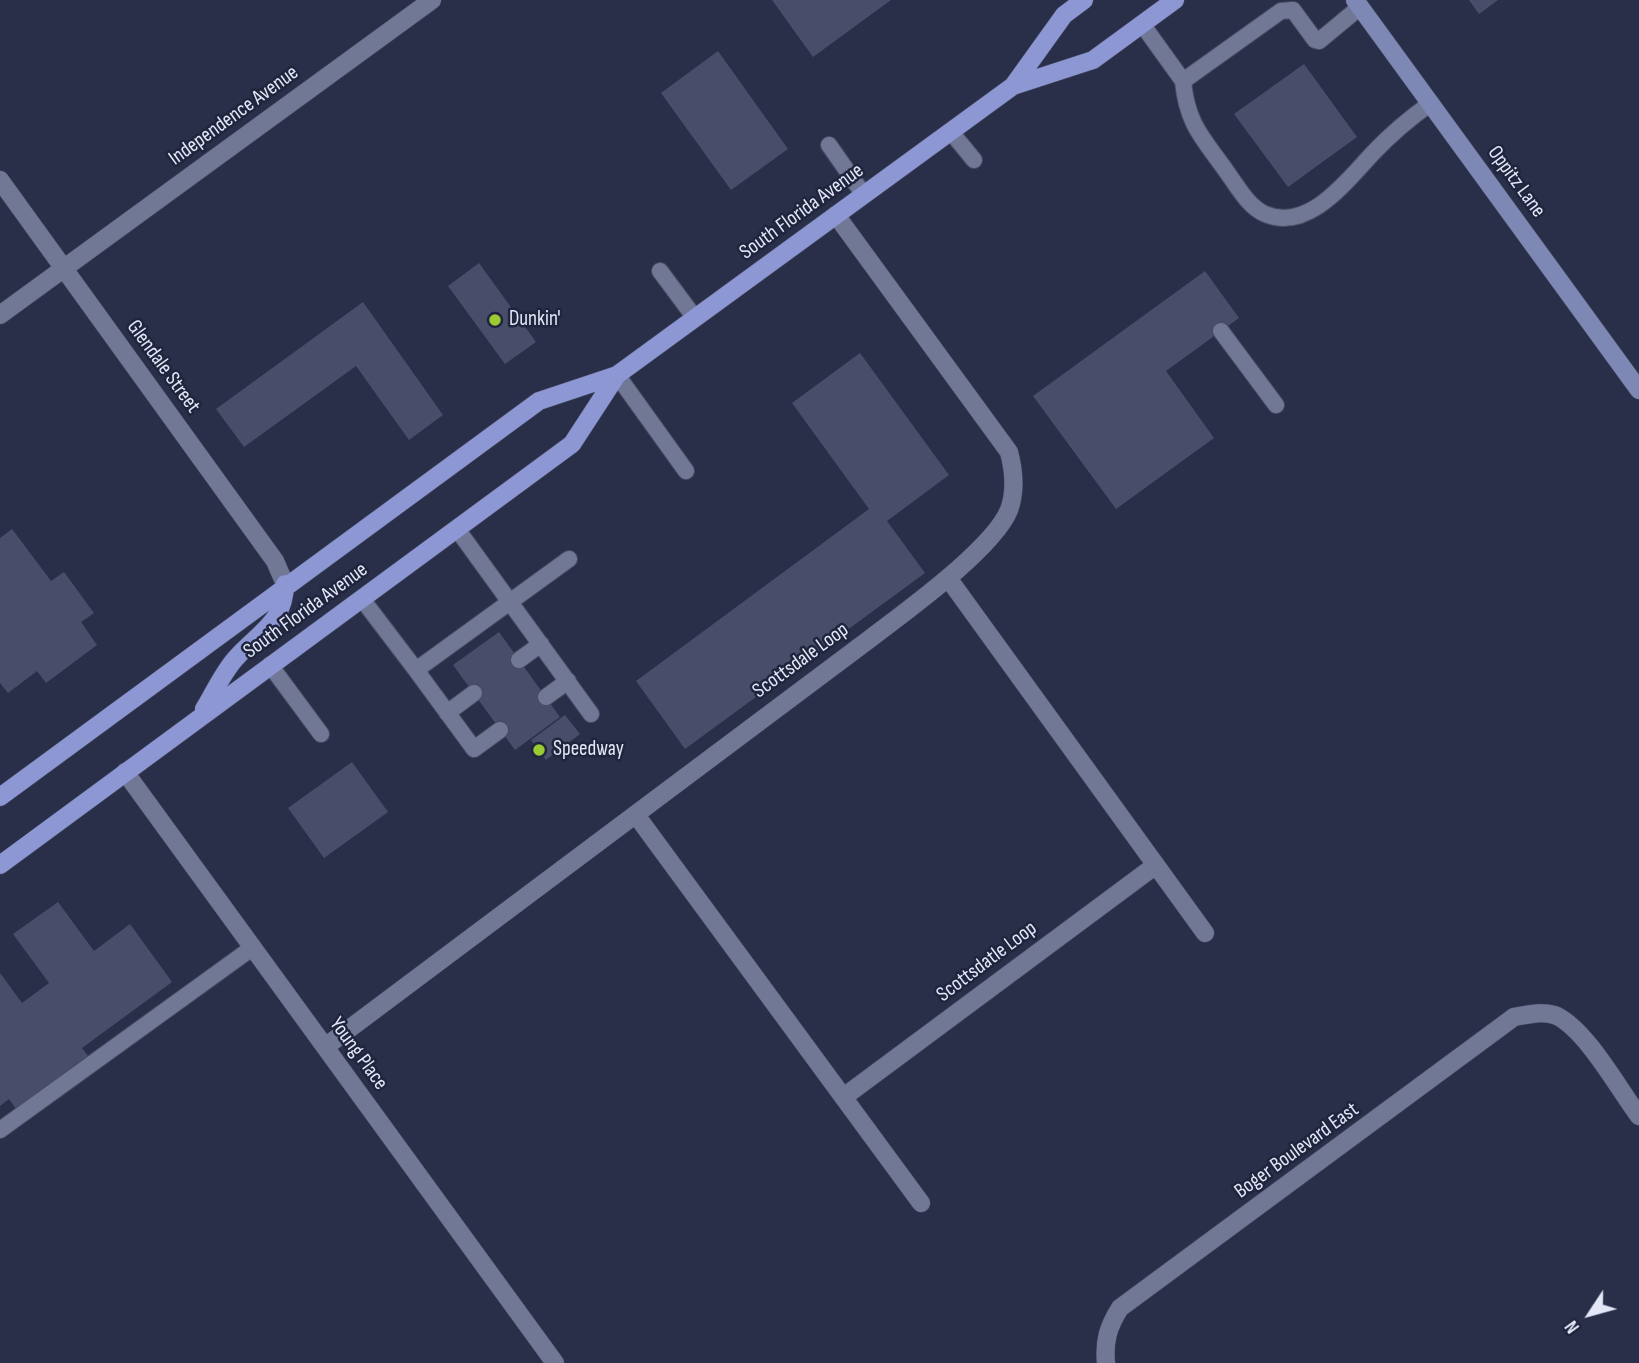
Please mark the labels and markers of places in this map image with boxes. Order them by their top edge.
place label: Dunkin' [509,307,561,333]
marker: Dunkin' [487,312,503,328]
place label: Speedway [553,737,624,763]
marker: Speedway [531,742,547,758]

